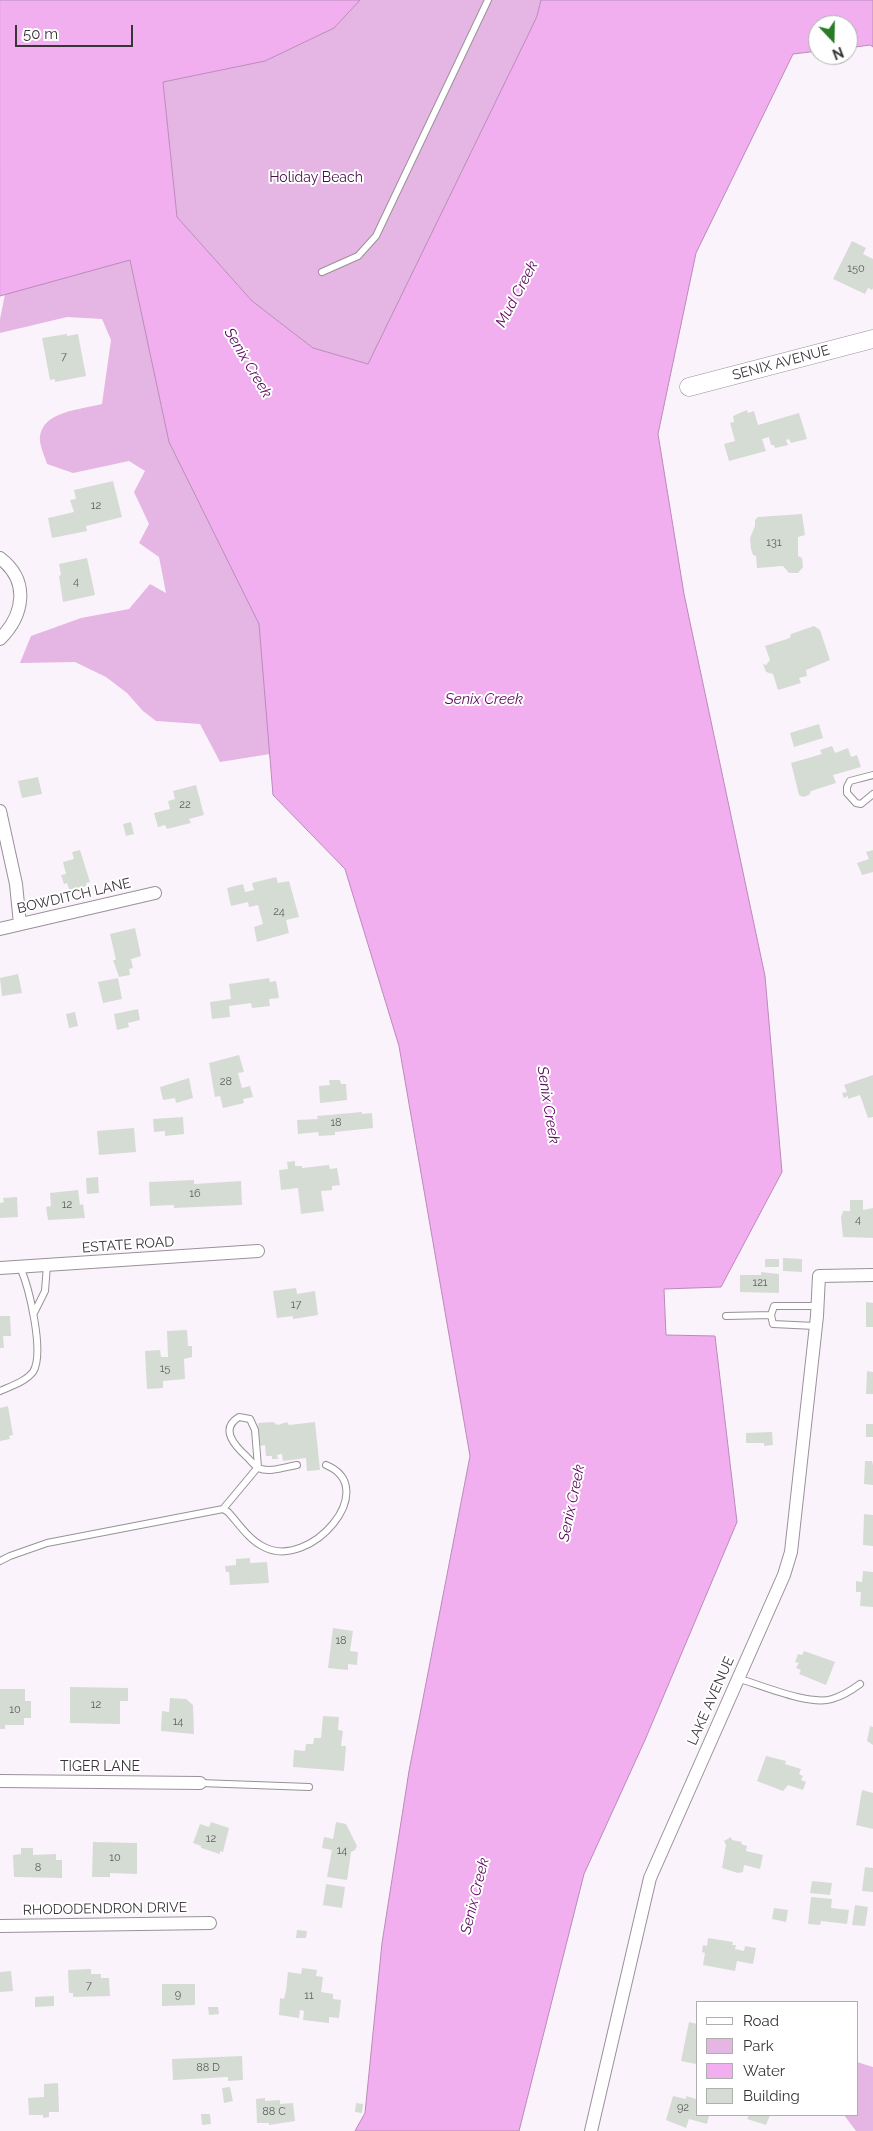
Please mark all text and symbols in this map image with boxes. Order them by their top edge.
scale bar [18,15,135,47]
north arrow [808,15,858,65]
text: 50 m [23,25,58,43]
text: N [830,44,846,62]
park label: Holiday Beach [269,170,363,186]
water label: Mud Creek [492,258,542,330]
house number: 150 [847,262,865,276]
water label: Senix Creek [220,325,276,401]
street label: SENIX AVENUE [730,342,832,384]
house number: 7 [61,350,67,364]
house number: 12 [91,499,101,513]
house number: 131 [766,536,782,550]
house number: 4 [73,575,79,589]
water label: Senix Creek [445,690,523,708]
house number: 22 [179,798,191,812]
street label: BOWDITCH LANE [15,875,133,917]
house number: 24 [273,905,285,919]
water label: Senix Creek [533,1065,563,1145]
house number: 28 [220,1075,232,1089]
house number: 18 [330,1116,342,1130]
house number: 16 [189,1187,201,1201]
house number: 12 [62,1198,72,1212]
house number: 4 [855,1213,861,1227]
street label: ESTATE ROAD [81,1233,175,1257]
house number: 121 [752,1276,768,1290]
house number: 17 [291,1298,301,1312]
house number: 15 [160,1362,170,1376]
water label: Senix Creek [555,1463,589,1543]
house number: 18 [335,1634,347,1648]
street label: LAKE AVENUE [684,1654,738,1748]
house number: 12 [91,1698,101,1712]
house number: 10 [9,1703,21,1717]
house number: 14 [173,1715,183,1729]
street label: TIGER LANE [60,1759,140,1775]
house number: 12 [206,1832,216,1846]
house number: 14 [337,1844,347,1858]
house number: 10 [109,1851,121,1865]
water label: Senix Creek [457,1856,493,1936]
house number: 8 [35,1861,41,1875]
street label: RHODODENDRON DRIVE [23,1899,187,1919]
house number: 7 [86,1979,92,1993]
house number: 9 [175,1988,181,2002]
house number: 11 [304,1989,314,2003]
legend [696,2001,858,2116]
text: Road [743,2012,779,2030]
text: Park [743,2037,774,2055]
house number: 88 D [196,2061,220,2075]
text: Water [743,2062,785,2080]
text: Building [743,2087,800,2105]
house number: 92 [677,2101,689,2115]
house number: 88 C [262,2105,286,2119]

